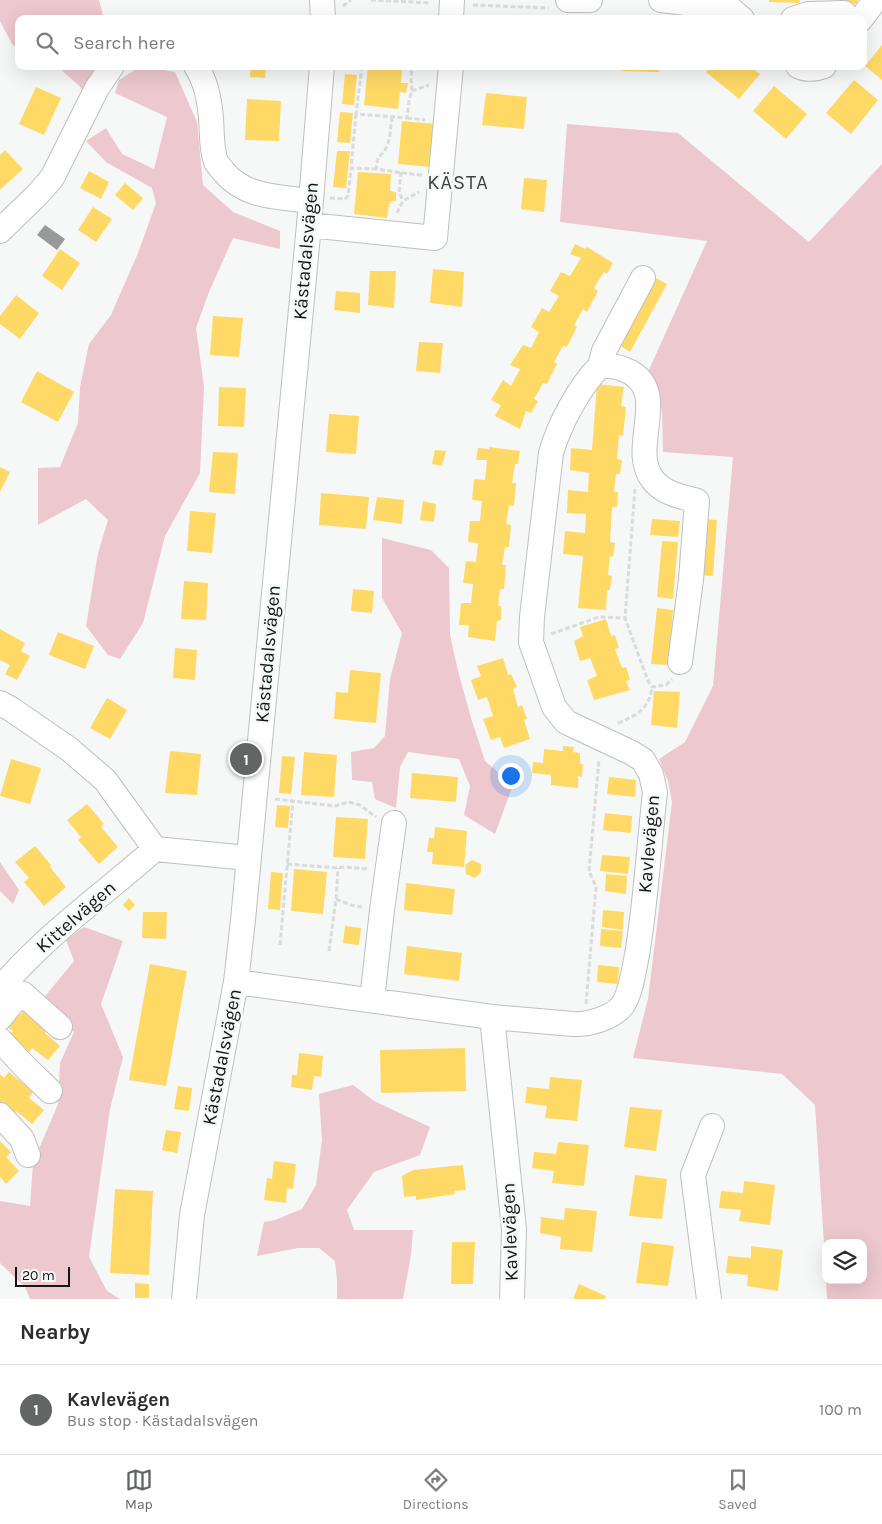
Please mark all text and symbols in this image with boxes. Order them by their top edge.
search box [15,15,867,70]
icon: search [33,29,61,57]
text: Search here [73,32,175,54]
district label: KÄSTA [427,171,489,194]
street label: Kästadalsvägen [289,181,323,321]
street label: Kästadalsvägen [251,584,285,724]
pin: 1 [230,740,262,778]
your location [498,763,524,789]
street label: Kavlevägen [634,794,664,894]
street label: Kittelvägen [32,876,120,958]
street label: Kästadalsvägen [198,987,246,1127]
street label: Kavlevägen [497,1182,523,1282]
map controls [822,1239,867,1284]
button: layers [822,1239,867,1284]
scale bar [15,1264,70,1287]
text: 20 m [22,1267,55,1284]
text: Nearby [20,1320,90,1344]
text: Kavlevägen [67,1389,170,1411]
text: 1 [33,1400,39,1419]
text: 100 m [819,1400,862,1419]
text: Bus stop · Kästadalsvägen [67,1411,259,1430]
tab: Map [125,1466,153,1513]
tab: Directions [403,1466,469,1513]
tab: Saved [718,1466,757,1513]

